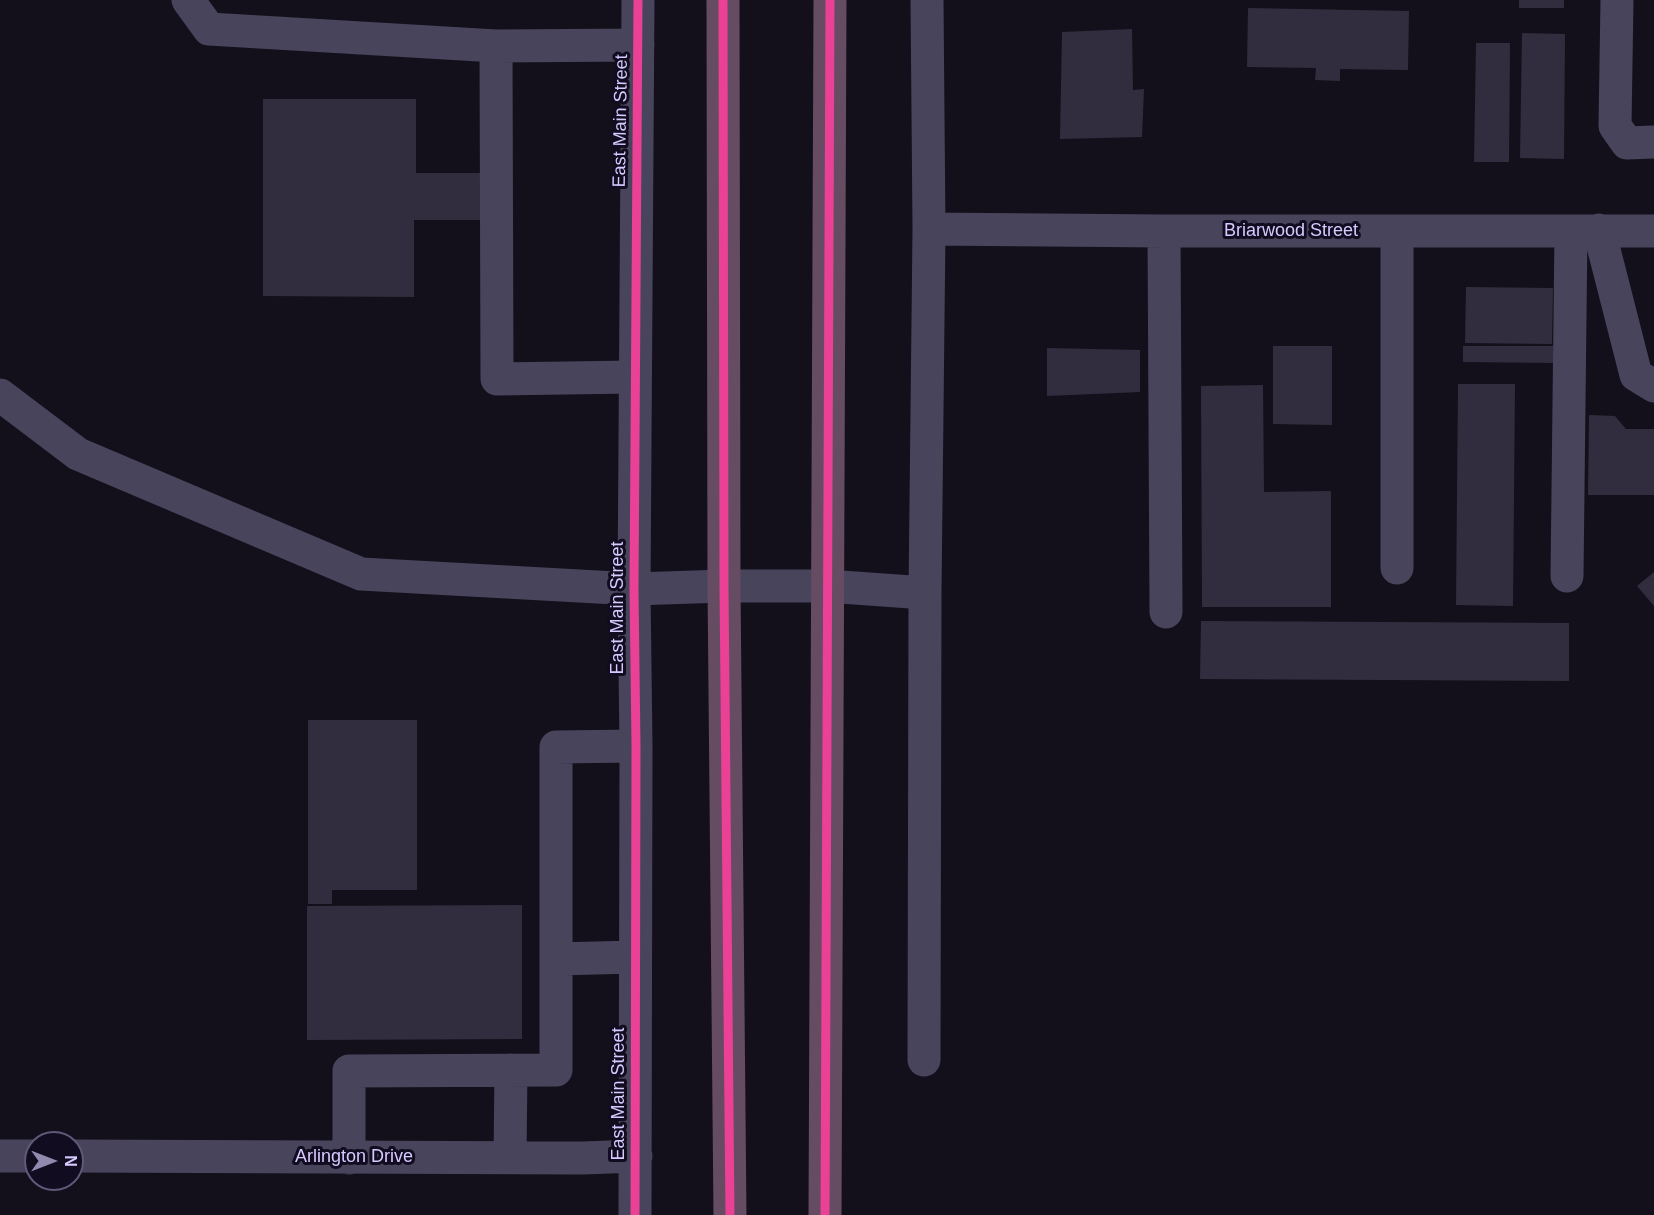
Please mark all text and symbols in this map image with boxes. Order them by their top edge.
street label: East Main Street [609,54,633,188]
street label: Briarwood Street [1224,220,1358,242]
street label: East Main Street [607,541,629,675]
street label: East Main Street [608,1027,630,1161]
north arrow [24,1131,84,1191]
street label: Arlington Drive [295,1146,413,1168]
text: N [62,1155,79,1167]

